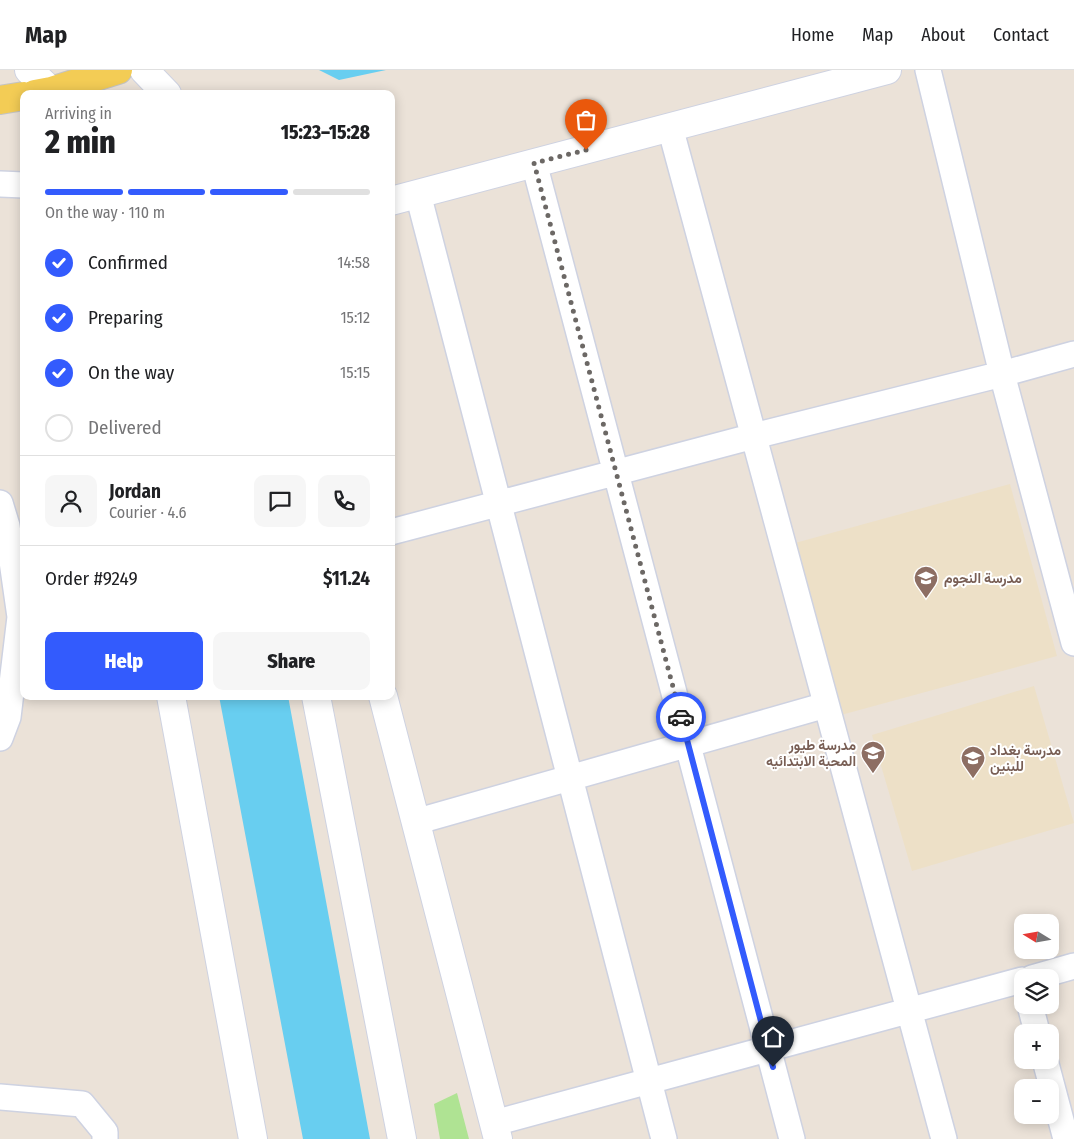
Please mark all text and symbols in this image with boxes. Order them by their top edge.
text: Map [25,21,67,49]
text: Home [791,24,834,46]
text: Map [862,24,893,46]
text: About [921,24,965,46]
text: Contact [993,24,1049,46]
pin [565,99,607,150]
text: Arriving in [45,104,112,123]
icon: bag [572,106,600,134]
text: 15:23–15:28 [281,121,370,144]
text: 2 min [45,123,116,161]
text: On the way · 110 m [45,203,165,222]
icon: check [45,249,73,277]
text: Confirmed [88,251,168,274]
text: 14:58 [337,253,370,272]
icon: check [45,304,73,332]
text: Preparing [88,306,163,329]
text: 15:12 [340,308,370,327]
icon: check [45,359,73,387]
text: On the way [88,361,174,384]
text: 15:15 [340,363,370,382]
text: Delivered [88,416,162,439]
button: person [45,475,97,527]
button: chat [254,475,306,527]
button: phone [318,475,370,527]
text: Jordan [109,480,161,503]
text: Courier · 4.6 [109,503,187,522]
school or university icon: مدرسة النجوم [913,565,939,599]
text: Order #9249 [45,567,138,590]
text: $11.24 [323,567,370,590]
place label: مدرسة النجوم [944,570,1022,587]
button: Help [45,632,203,690]
button: Share [213,632,370,690]
courier [656,692,706,742]
icon: car [667,703,695,731]
place label: مدرسة طيور المحبة الابتدائيه [766,737,856,770]
school or university icon: مدرسة طيور المحبة الابتدائيه [860,740,886,774]
place label: مدرسة بغداد للبنين [990,742,1062,775]
school or university icon: مدرسة بغداد للبنين [960,745,986,779]
north arrow [1014,914,1059,959]
map controls [1014,914,1059,1124]
button: layers [1014,969,1059,1014]
pin [752,1016,794,1067]
icon: home [759,1023,787,1051]
button: + [1014,1024,1059,1069]
button: − [1014,1079,1059,1124]

